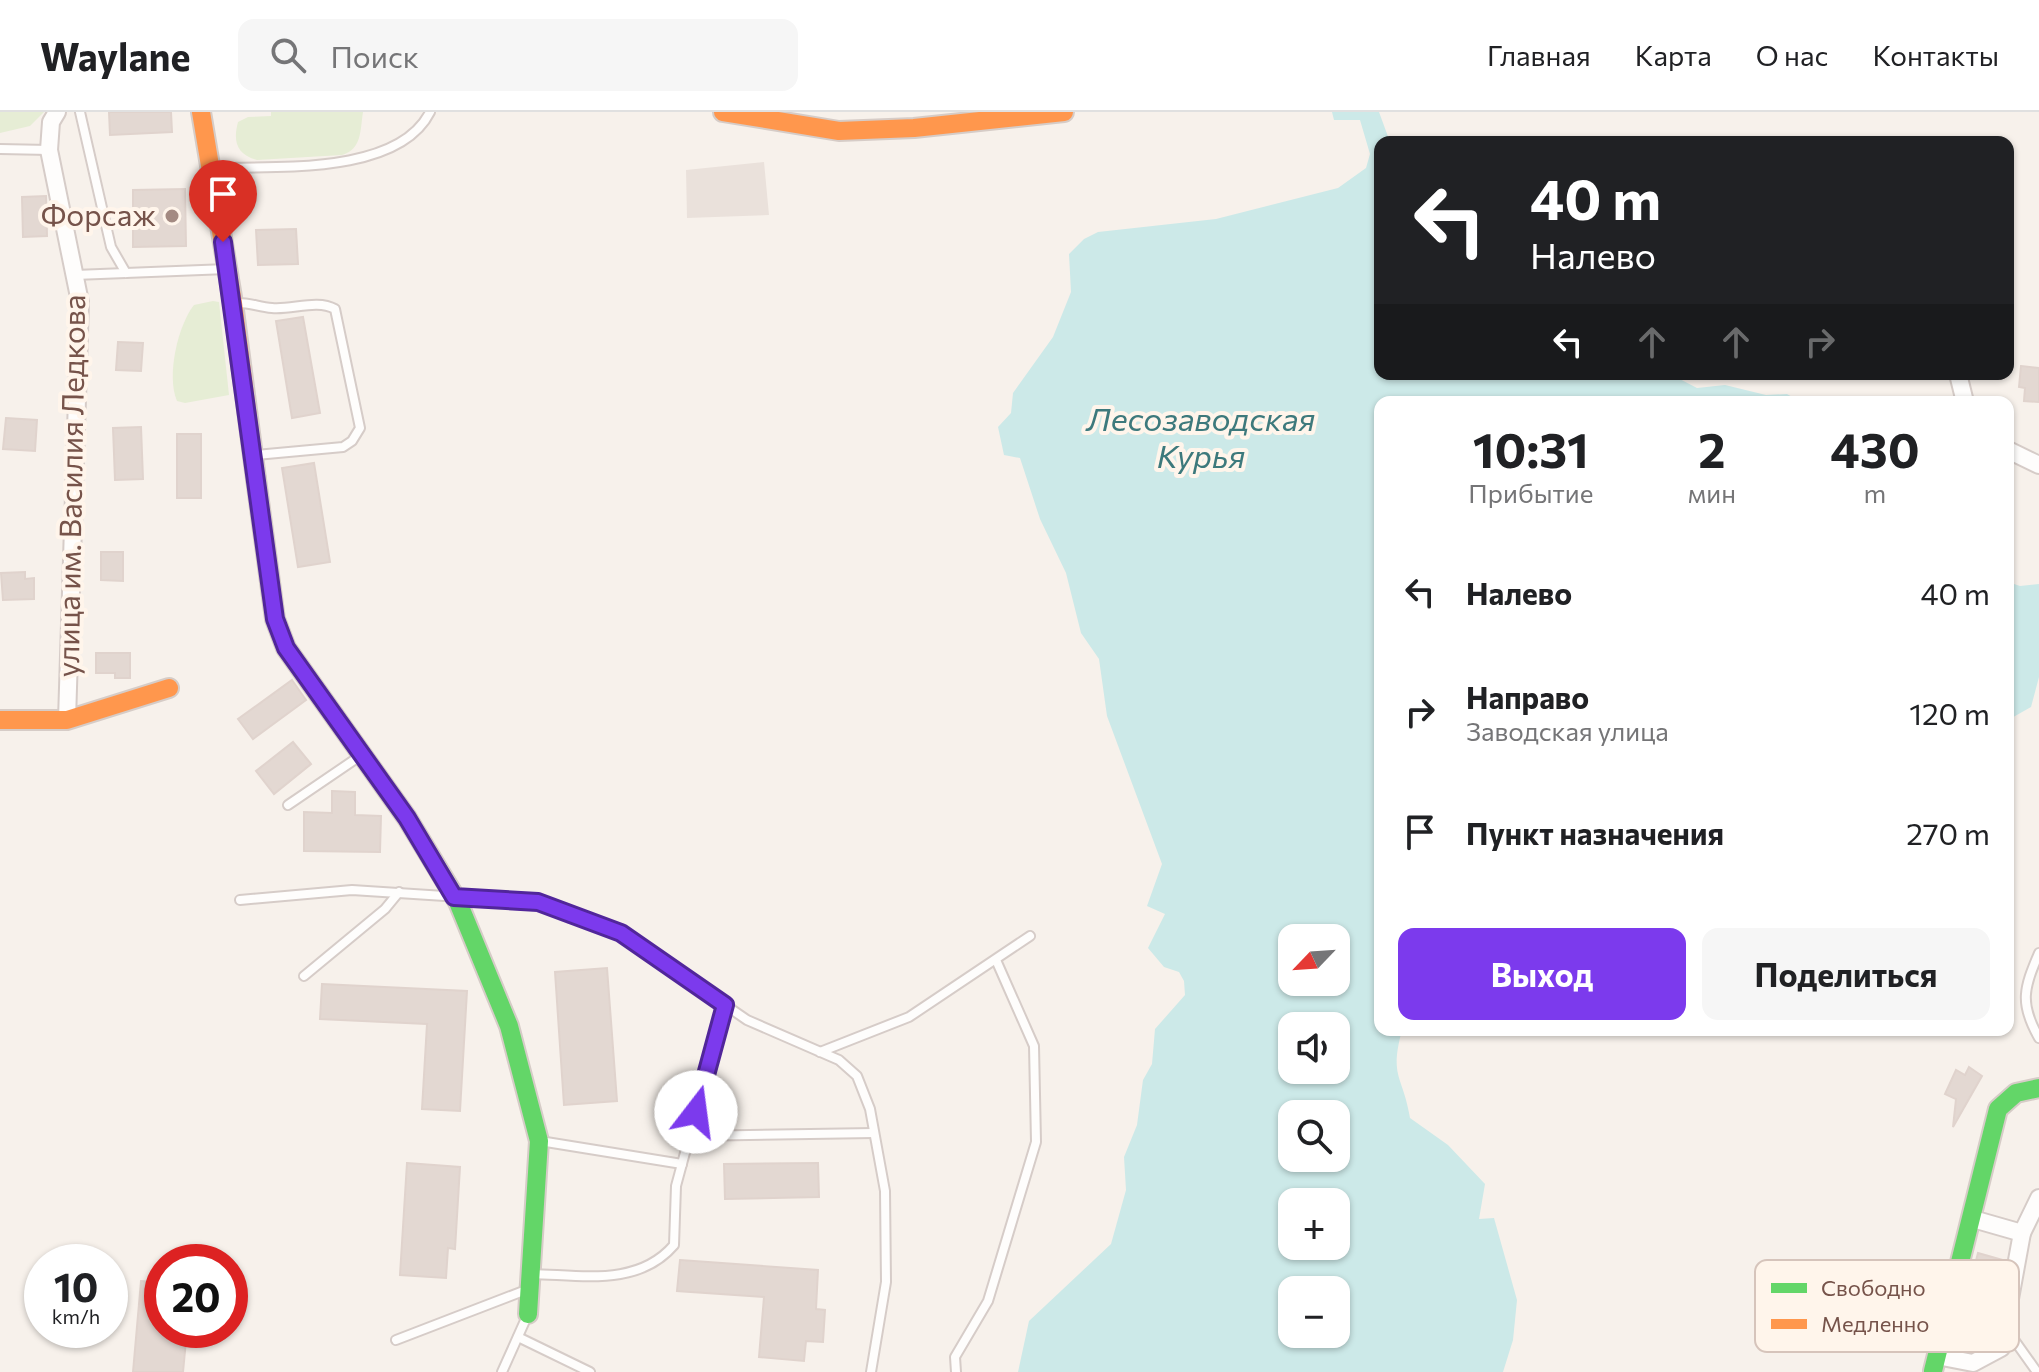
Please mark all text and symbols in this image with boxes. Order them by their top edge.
search box [238,19,798,91]
text: Waylane [40,32,190,79]
icon: search [266,33,310,77]
text: Поиск [330,37,419,74]
text: Главная [1487,38,1591,72]
text: Карта [1635,38,1712,72]
text: О нас [1756,38,1828,72]
text: Контакты [1872,38,1999,72]
pin [189,160,257,242]
text: 40 m [1530,163,1661,232]
icon: left [1398,168,1502,272]
icon: arrive [201,172,245,216]
place label: Форсаж [41,195,156,232]
marker: Форсаж [163,207,181,225]
text: Налево [1530,232,1656,276]
street label: улица им. Василия Ледкова [48,294,91,678]
icon: left [1546,320,1590,364]
icon: ahead [1630,320,1674,364]
icon: ahead [1714,320,1758,364]
icon: right [1798,320,1842,364]
water label: Лесозаводская Курья [1085,398,1315,475]
text: 10:31 [1473,419,1589,478]
text: 2 [1698,419,1725,478]
text: 430 [1830,419,1920,478]
text: Прибытие [1468,477,1593,508]
text: мин [1688,477,1736,508]
text: m [1864,477,1886,508]
icon: left [1398,570,1442,614]
text: Налево [1466,574,1572,611]
text: 40 m [1921,574,1990,611]
text: Направо [1466,678,1589,715]
icon: right [1398,690,1442,734]
text: 120 m [1909,694,1990,731]
text: Заводская улица [1466,715,1669,746]
icon: arrive [1398,810,1442,854]
text: Пункт назначения [1466,814,1724,851]
text: 270 m [1906,814,1990,851]
north arrow [1278,924,1350,996]
map controls [1278,924,1350,1348]
button: Выход [1398,928,1686,1020]
button: Поделиться [1702,928,1990,1020]
button: sound [1278,1012,1350,1084]
position arrow [654,1070,738,1154]
button: search [1278,1100,1350,1172]
button: + [1278,1188,1350,1260]
speed limit sign: 20 [144,1244,248,1348]
legend [1755,1260,2019,1352]
text: 10 [54,1261,98,1310]
text: Свободно [1821,1274,1926,1301]
button: − [1278,1276,1350,1348]
text: km/h [52,1304,100,1328]
text: Медленно [1821,1310,1929,1337]

